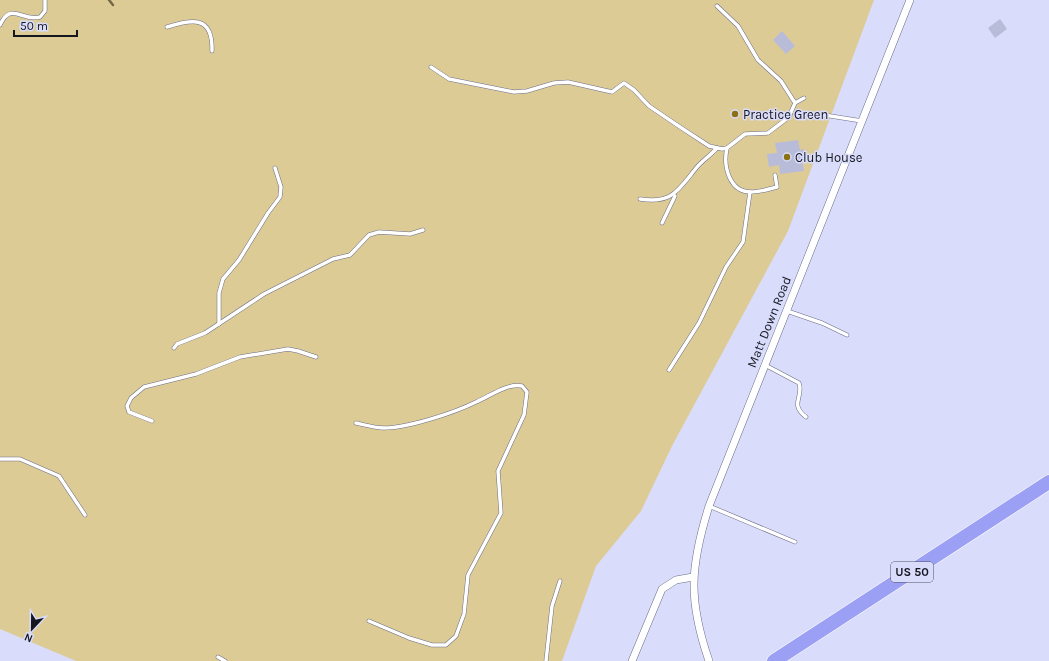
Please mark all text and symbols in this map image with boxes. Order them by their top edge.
scale bar [14,12,77,38]
text: 50 m [20,19,48,33]
place label: Practice Green [743,107,828,122]
marker: Practice Green [730,109,740,119]
place label: Club House [795,150,863,165]
marker: Club House [782,152,792,162]
street label: Matt Down Road [744,274,794,370]
road number: US 50 [891,562,933,582]
north arrow [12,609,52,649]
text: N [22,630,35,645]

